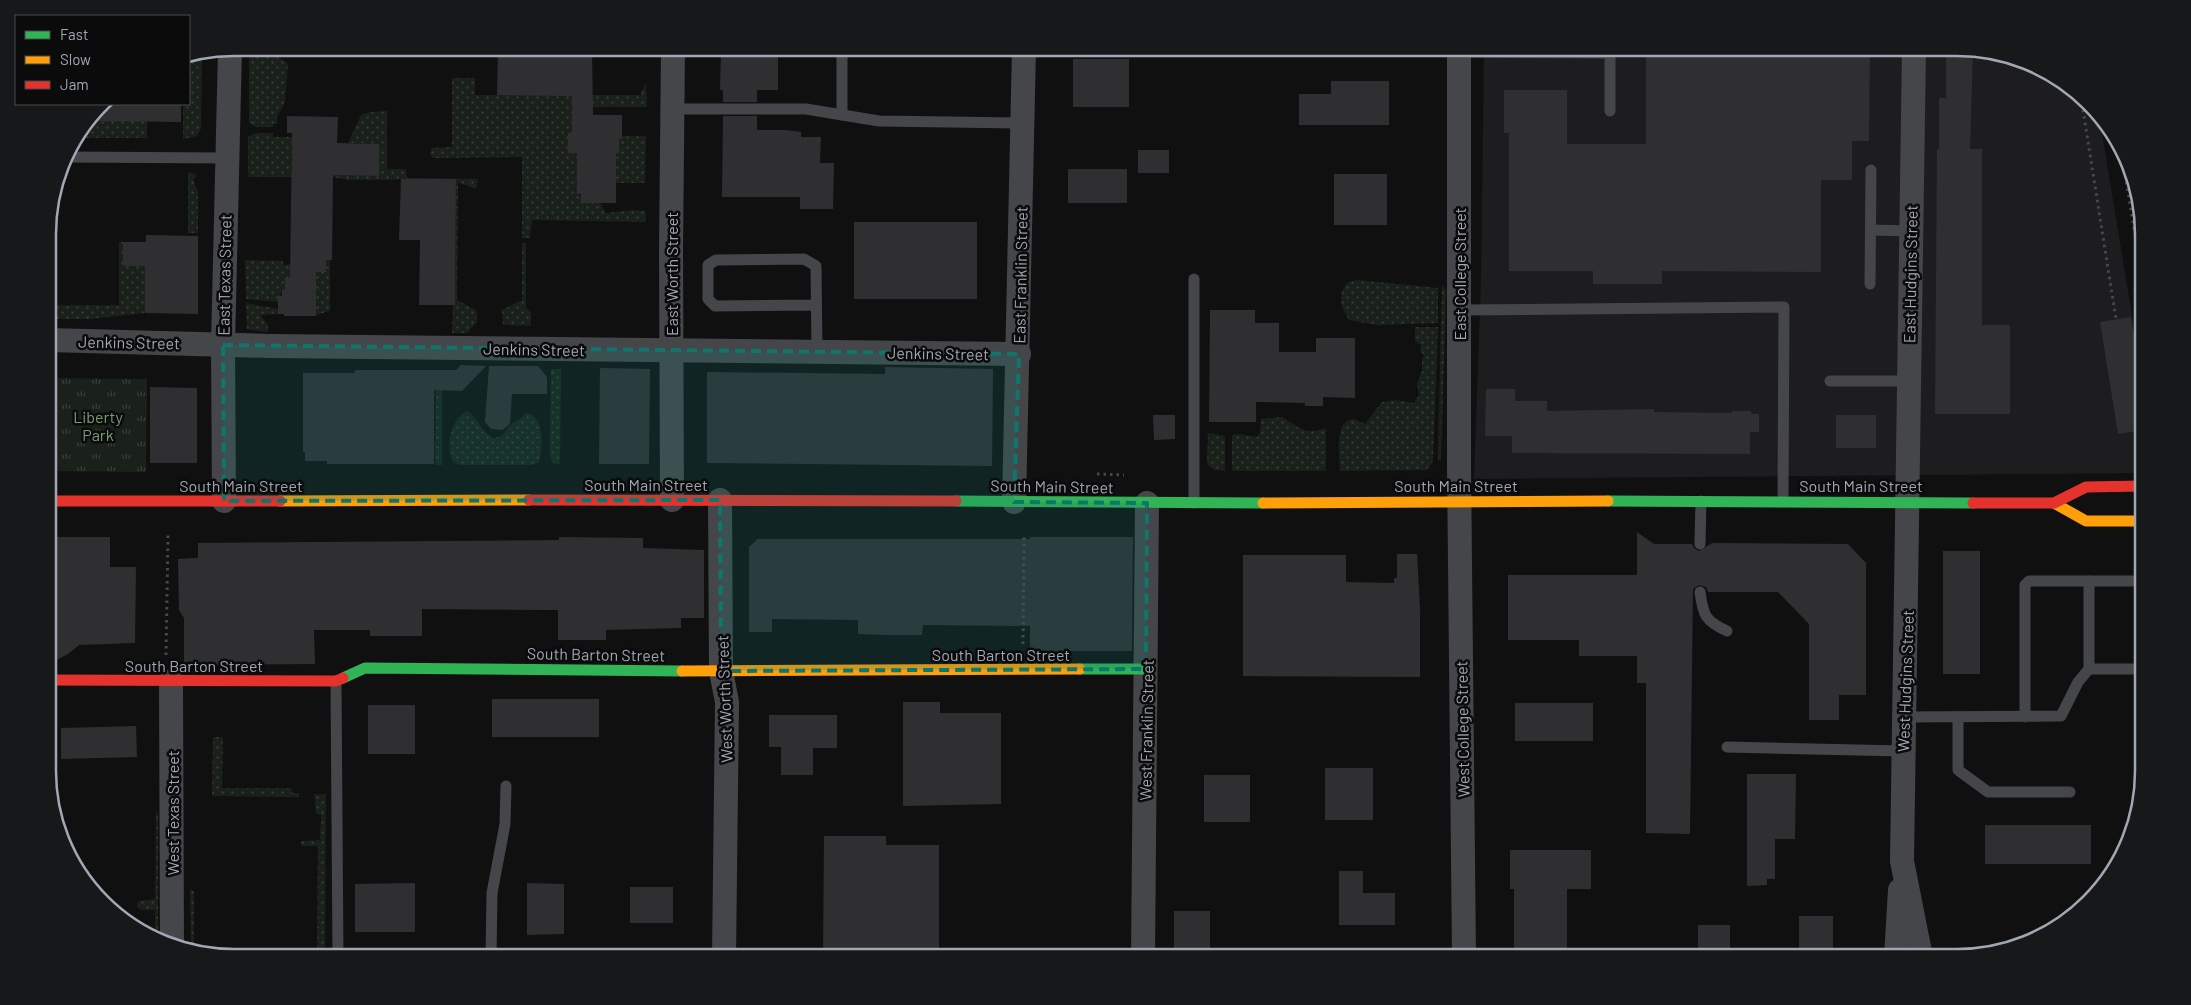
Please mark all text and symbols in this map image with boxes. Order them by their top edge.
legend [15,15,190,105]
text: Fast [60,25,88,43]
text: Slow [60,50,91,68]
text: Jam [60,75,89,93]
street label: East Hudgins Street [1899,205,1921,343]
street label: East Franklin Street [1009,206,1031,344]
street label: East College Street [1450,208,1469,340]
street label: East Worth Street [662,212,681,336]
street label: East Texas Street [213,214,235,336]
street label: Jenkins Street [78,332,180,352]
street label: Jenkins Street [483,339,585,359]
street label: Jenkins Street [887,343,989,363]
park label: Liberty Park [73,407,123,444]
street label: South Main Street [584,475,708,494]
street label: South Main Street [990,475,1114,497]
street label: South Main Street [179,476,303,495]
street label: South Main Street [1394,476,1518,495]
street label: South Main Street [1799,476,1923,495]
street label: West Hudgins Street [1893,610,1917,752]
street label: West Worth Street [712,635,736,763]
street label: South Barton Street [527,643,665,665]
street label: South Barton Street [932,645,1070,664]
street label: South Barton Street [125,656,263,675]
street label: West Franklin Street [1135,659,1157,801]
street label: West College Street [1451,661,1473,797]
street label: West Texas Street [163,750,182,876]

